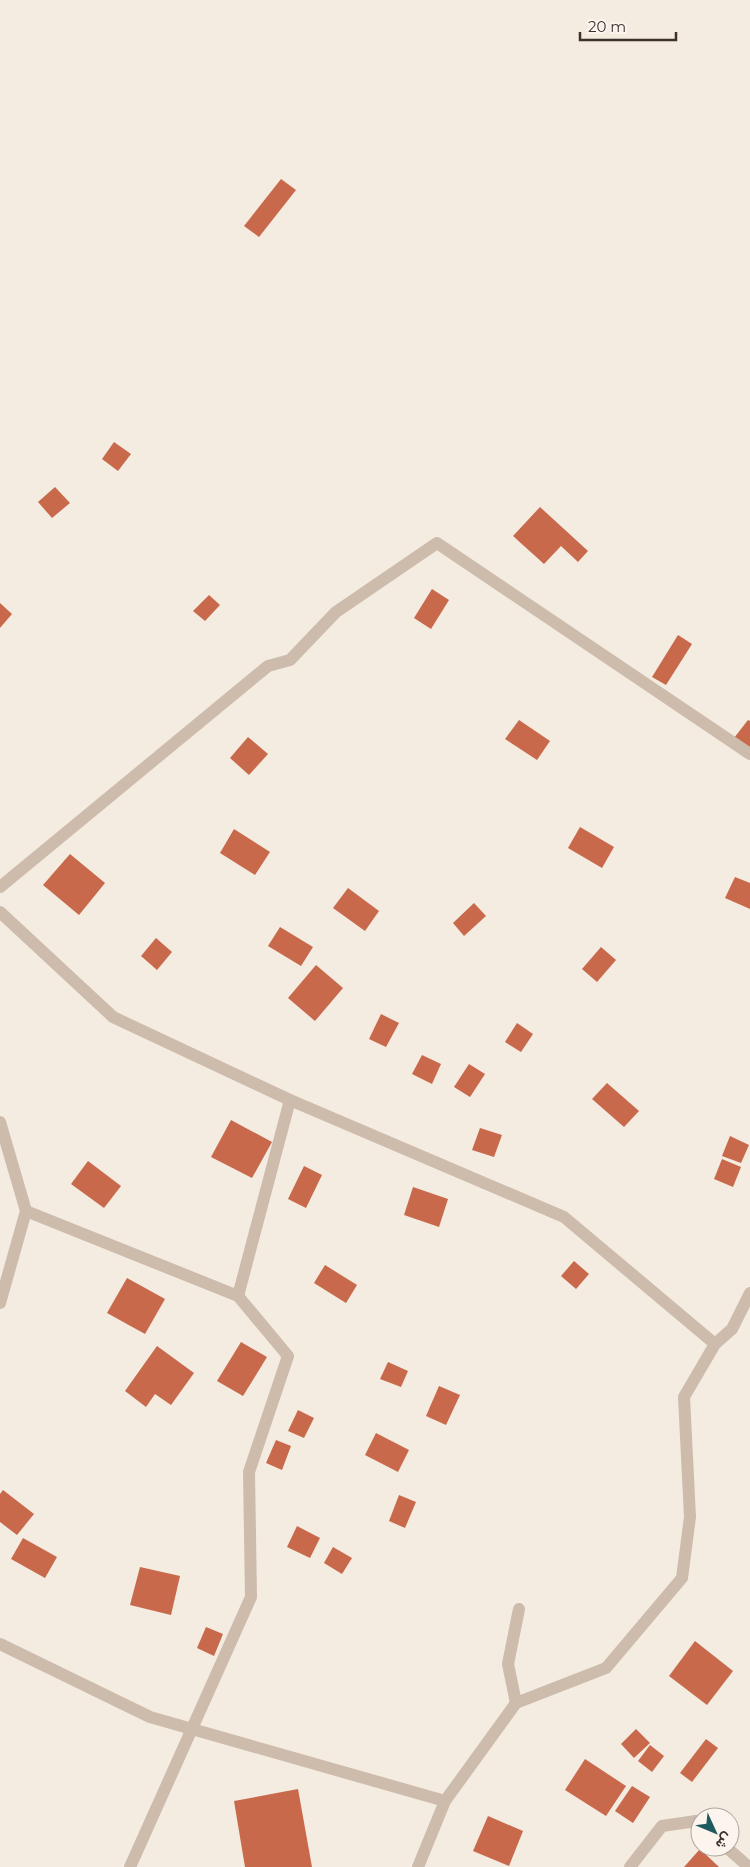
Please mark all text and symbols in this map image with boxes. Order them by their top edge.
scale bar [580,10,676,42]
text: 20 m [588,17,626,36]
north arrow [690,1807,740,1857]
text: ش [712,1829,737,1853]

